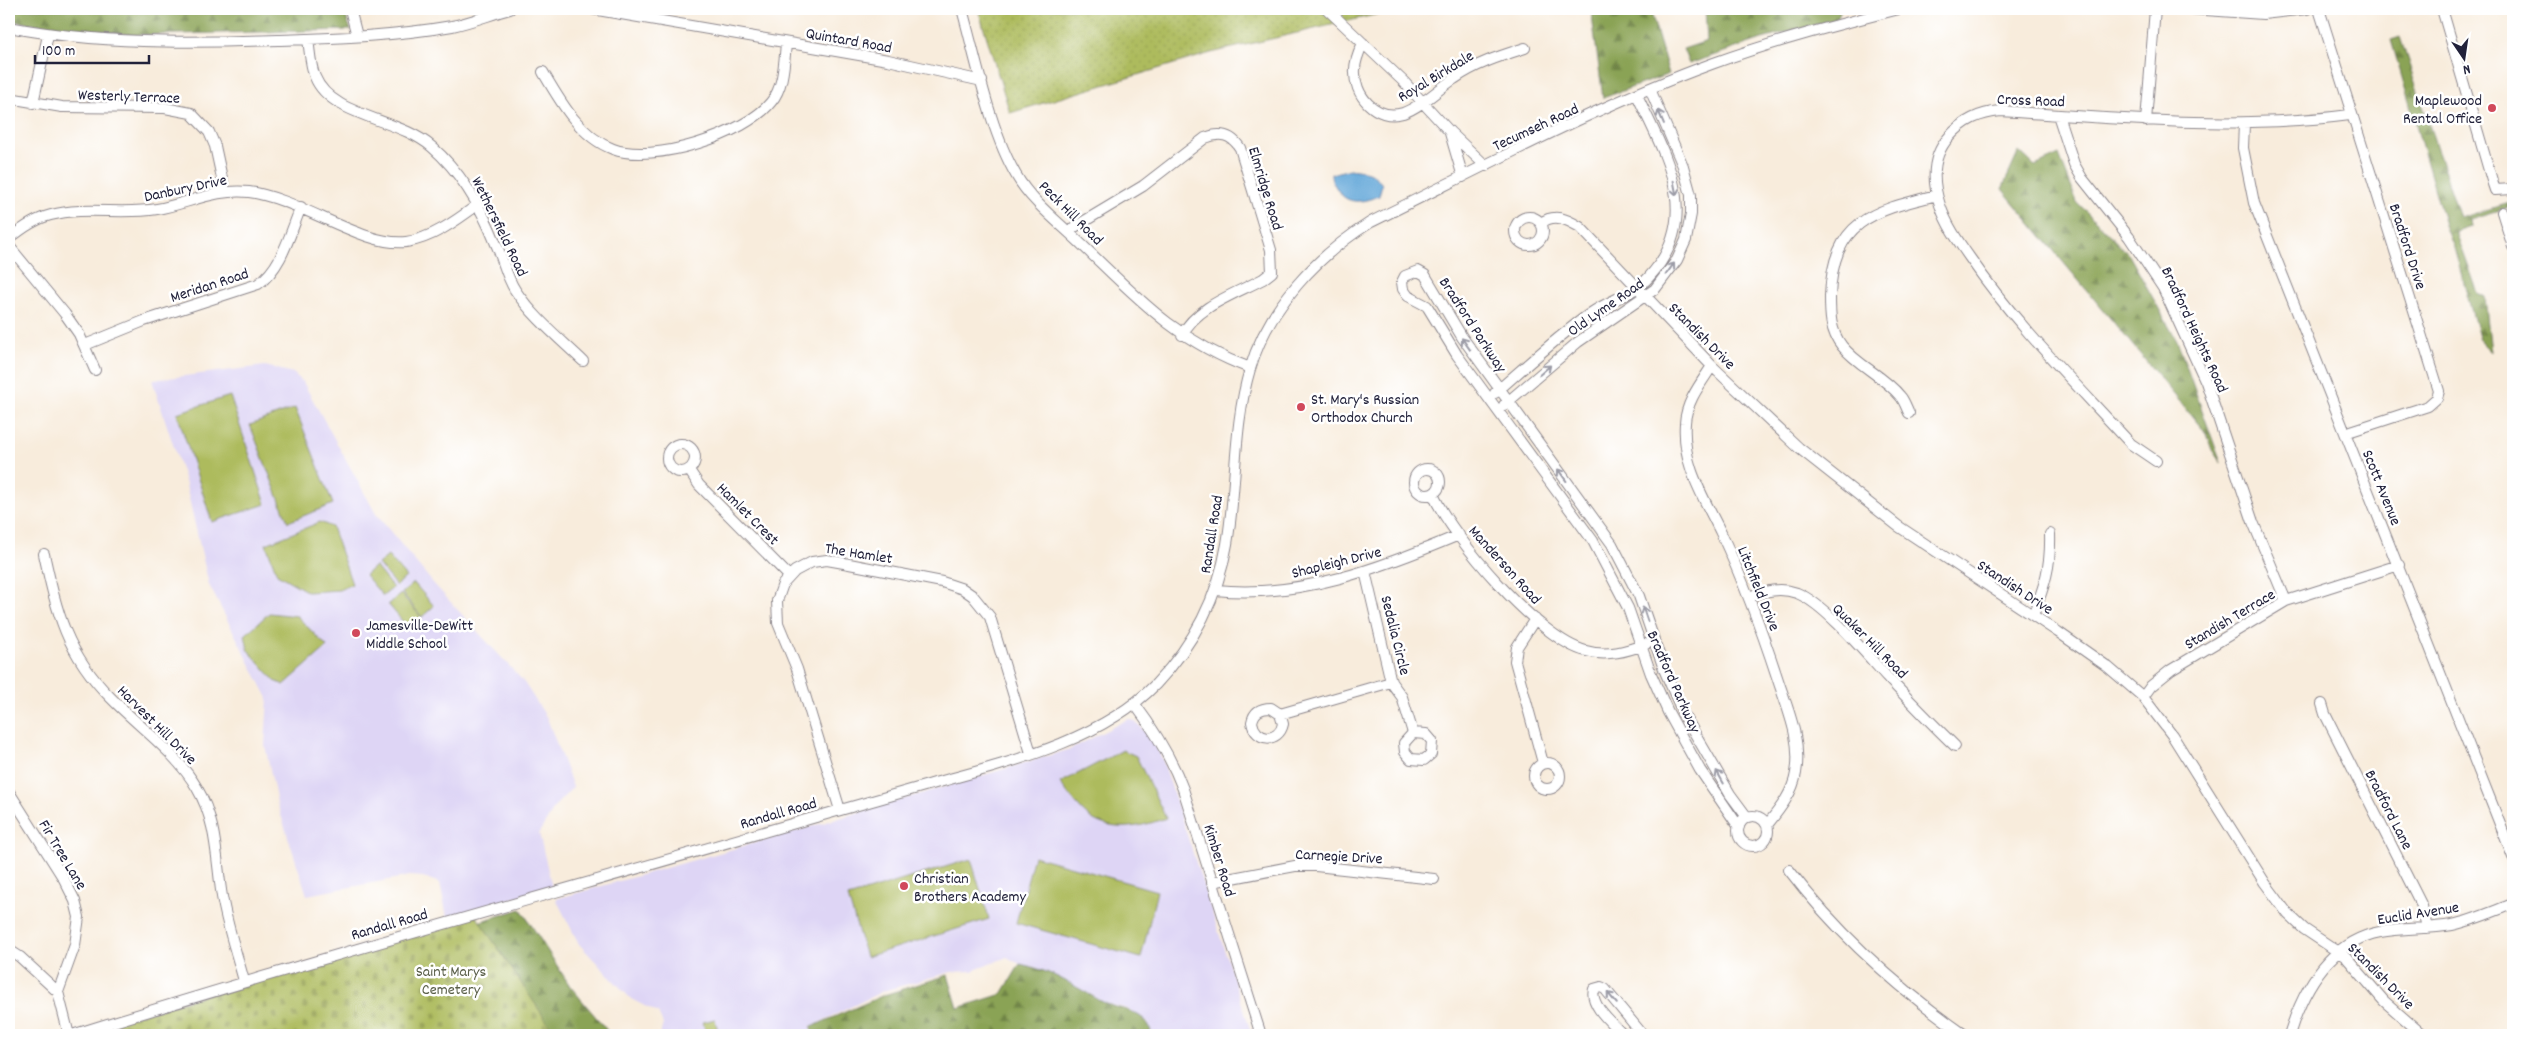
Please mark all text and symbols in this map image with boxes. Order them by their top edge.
street label: Quintard Road [804,23,893,60]
scale bar [35,32,149,64]
north arrow [2440,32,2490,82]
text: 100 m [42,41,75,63]
street label: Royal Birkdale [1394,45,1479,109]
text: N [2461,58,2472,79]
street label: Westerly Terrace [77,84,180,111]
street label: Cross Road [1997,89,2065,114]
place label: Maplewood Rental Office [2403,90,2482,131]
street label: Tecumseh Road [1489,98,1583,158]
marker: Maplewood Rental Office [2486,102,2498,114]
one-way arrow [1656,110,1666,125]
street label: Elmridge Road [1241,144,1288,233]
street label: Danbury Drive [142,169,229,209]
street label: Wethersfield Road [465,173,533,281]
street label: Peck Hill Road [1033,176,1108,251]
one-way arrow [1671,180,1680,196]
street label: Bradford Drive [2382,201,2431,293]
one-way arrow [1665,262,1675,276]
street label: Meridan Road [168,263,252,310]
street label: Bradford Heights Road [2154,263,2233,397]
street label: Bradford Parkway [1432,273,1512,378]
street label: Old Lyme Road [1563,273,1649,343]
street label: Standish Drive [1662,298,1740,376]
one-way arrow [1461,337,1471,351]
one-way arrow [1538,365,1551,376]
place label: St. Mary's Russian Orthodox Church [1311,389,1419,430]
marker: St. Mary's Russian Orthodox Church [1295,401,1307,413]
street label: Scott Avenue [2355,447,2406,529]
one-way arrow [1556,469,1567,482]
street label: Hamlet Crest [711,478,784,551]
street label: Randall Road [1195,494,1230,575]
street label: Manderson Road [1462,521,1546,610]
street label: The Hamlet [823,538,894,571]
street label: Shapleigh Drive [1289,541,1384,586]
street label: Litchfield Drive [1730,543,1785,635]
street label: Standish Drive [1972,555,2057,621]
street label: Standish Terrace [2181,584,2280,656]
street label: Sedalia Circle [1374,593,1416,678]
street label: Quaker Hill Road [1826,599,1912,685]
one-way arrow [1639,606,1649,622]
place label: Jamesville-DeWitt Middle School [366,615,473,656]
marker: Jamesville-DeWitt Middle School [350,627,362,639]
street label: Bradford Parkway [1640,627,1706,737]
street label: Harvest Hill Drive [111,681,201,771]
street label: Bradford Lane [2358,766,2418,854]
one-way arrow [1715,769,1725,784]
street label: Randall Road [738,792,820,836]
street label: Fir Tree Lane [32,816,92,895]
street label: Kimber Road [1197,822,1241,900]
street label: Carnegie Drive [1295,844,1383,871]
place label: Christian Brothers Academy [914,868,1026,909]
marker: Christian Brothers Academy [898,880,910,892]
street label: Euclid Avenue [2376,897,2461,932]
street label: Randall Road [349,903,431,947]
street label: Standish Drive [2341,938,2419,1016]
park label: Saint Marys Cemetery [416,961,487,1002]
one-way arrow [1606,991,1618,1004]

